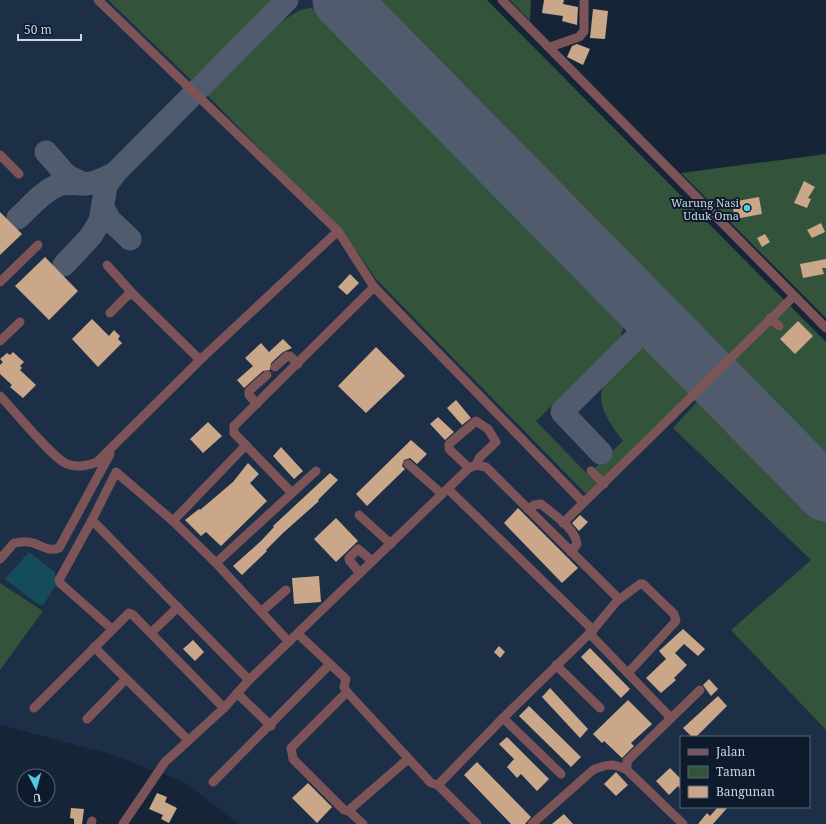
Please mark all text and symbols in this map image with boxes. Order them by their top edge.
scale bar [18,16,81,42]
text: 50 m [24,21,52,38]
place label: Warung Nasi Uduk Oma [671,195,739,223]
marker: Warung Nasi Uduk Oma [742,203,752,213]
legend [680,736,810,808]
text: Jalan [715,743,746,760]
text: Taman [716,763,756,780]
north arrow [16,768,56,808]
text: Bangunan [716,783,775,800]
text: U [31,791,42,806]

